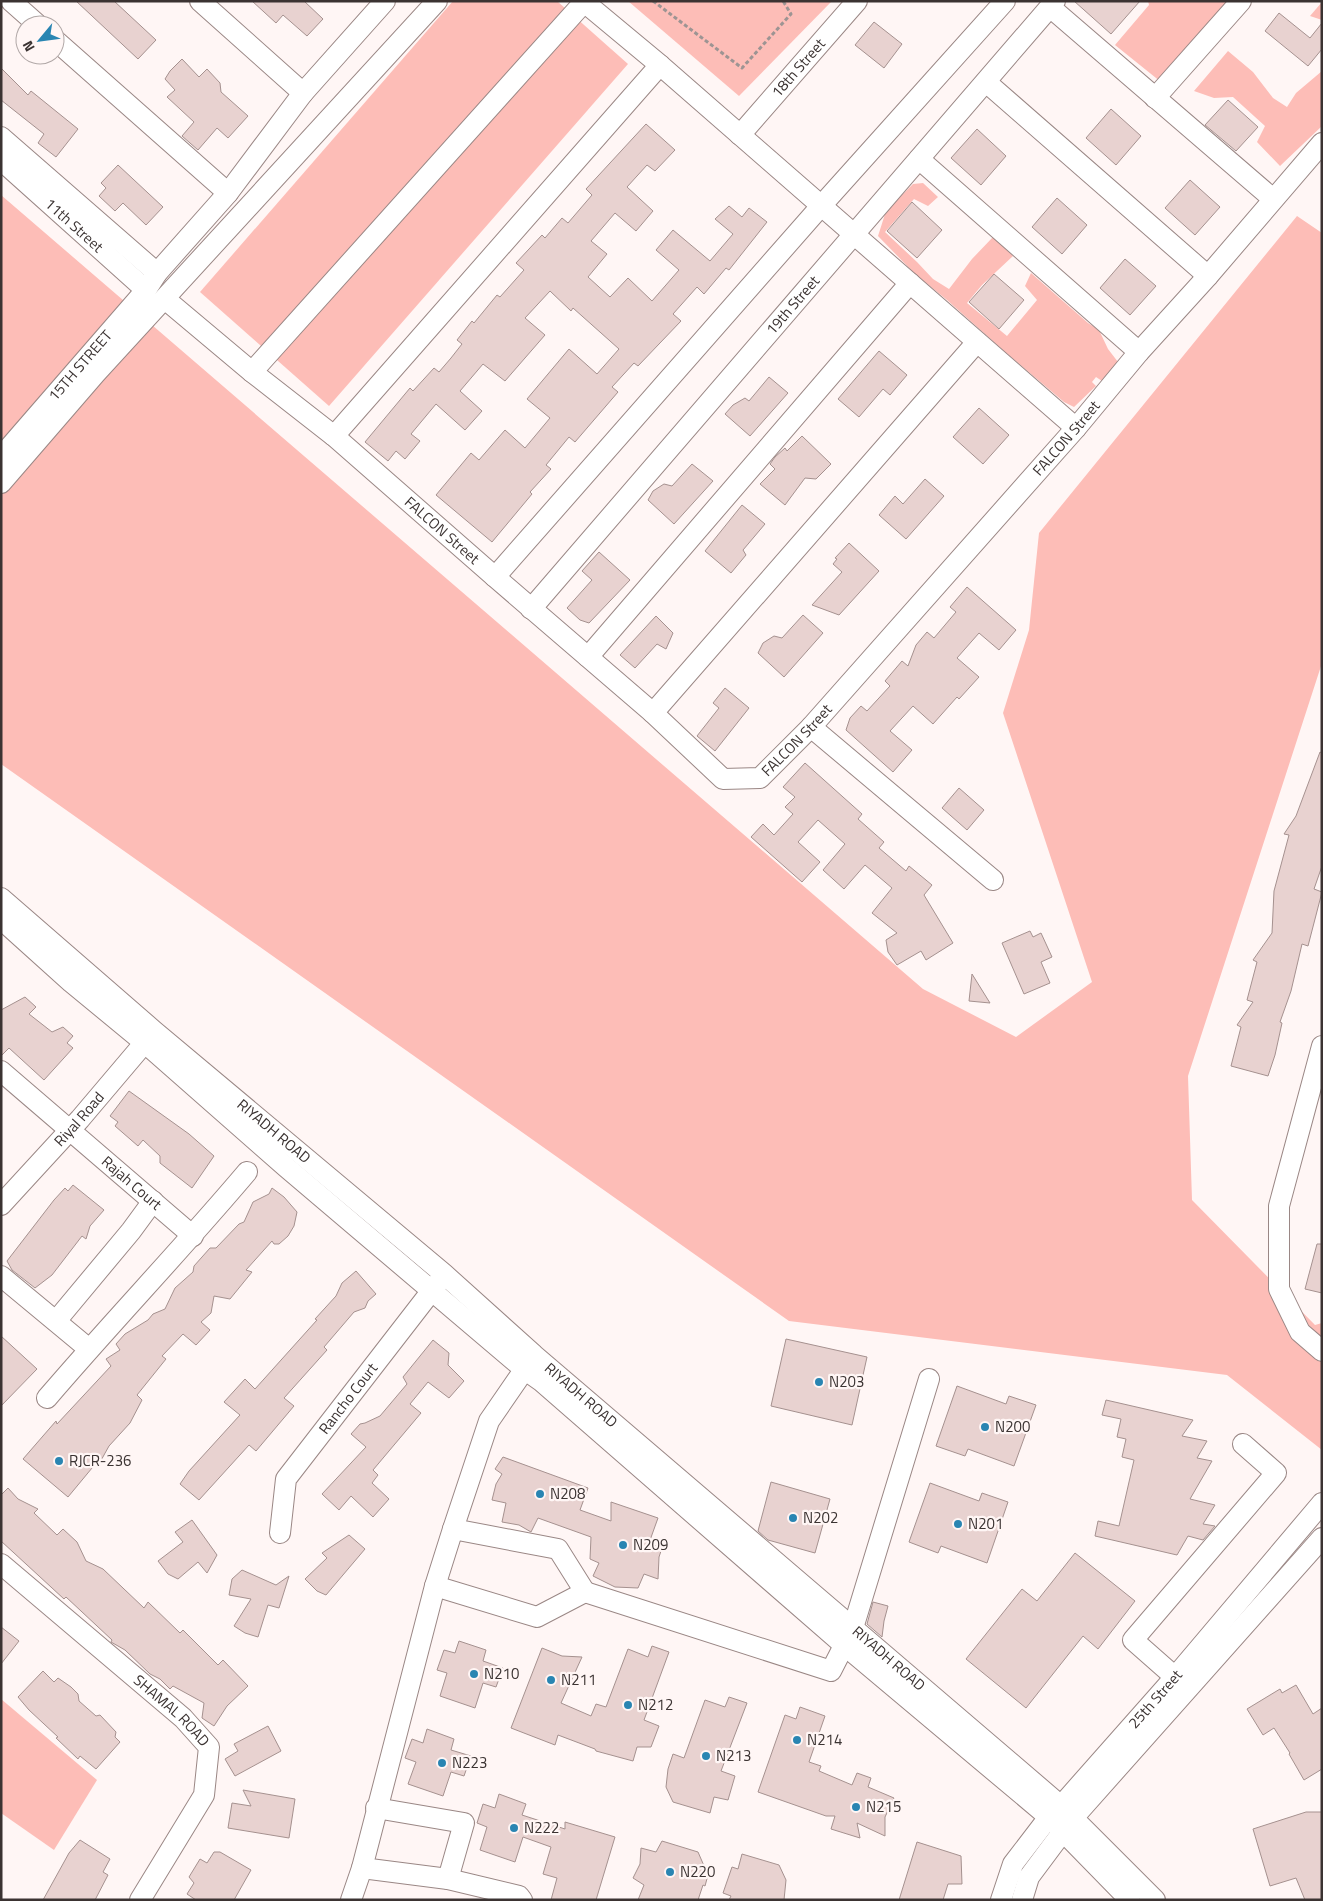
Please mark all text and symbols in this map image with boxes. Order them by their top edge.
north arrow [15,15,65,65]
street label: 18th Street [766,32,831,102]
text: N [17,37,40,56]
street label: 11th Street [40,192,109,258]
street label: 19th Street [760,270,825,340]
street label: 15TH STREET [42,324,118,406]
street label: FALCON Street [1027,395,1106,481]
street label: FALCON Street [400,491,485,570]
street label: FALCON Street [756,698,838,782]
street label: Riyal Road [48,1086,109,1151]
street label: RIYADH ROAD [232,1093,316,1169]
street label: Rajah Court [96,1150,168,1216]
street label: Rancho Court [313,1357,383,1439]
street label: RIYADH ROAD [540,1357,623,1433]
place label: N203 [829,1370,864,1393]
marker: N203 [813,1376,825,1388]
place label: N200 [995,1415,1030,1438]
marker: N200 [979,1421,991,1433]
place label: RJCR-236 [69,1449,132,1472]
marker: RJCR-236 [53,1455,65,1467]
place label: N208 [550,1482,585,1505]
marker: N208 [534,1488,546,1500]
place label: N202 [803,1506,838,1529]
marker: N202 [787,1512,799,1524]
place label: N201 [968,1512,1003,1535]
marker: N201 [952,1518,964,1530]
place label: N209 [633,1533,668,1556]
marker: N209 [617,1539,629,1551]
street label: RIYADH ROAD [847,1620,931,1696]
place label: N210 [484,1662,519,1685]
street label: 25th Street [1123,1664,1188,1733]
marker: N210 [468,1668,480,1680]
place label: N211 [561,1668,596,1691]
street label: SHAMAL ROAD [129,1669,215,1751]
marker: N211 [545,1674,557,1686]
place label: N212 [638,1693,673,1716]
marker: N212 [622,1699,634,1711]
place label: N214 [807,1728,842,1751]
marker: N214 [791,1734,803,1746]
place label: N213 [716,1744,751,1767]
marker: N213 [700,1750,712,1762]
place label: N223 [452,1751,487,1774]
marker: N223 [436,1757,448,1769]
place label: N215 [866,1795,901,1818]
marker: N215 [850,1801,862,1813]
place label: N222 [524,1816,559,1839]
marker: N222 [508,1822,520,1834]
place label: N220 [680,1860,715,1883]
marker: N220 [664,1866,676,1878]

